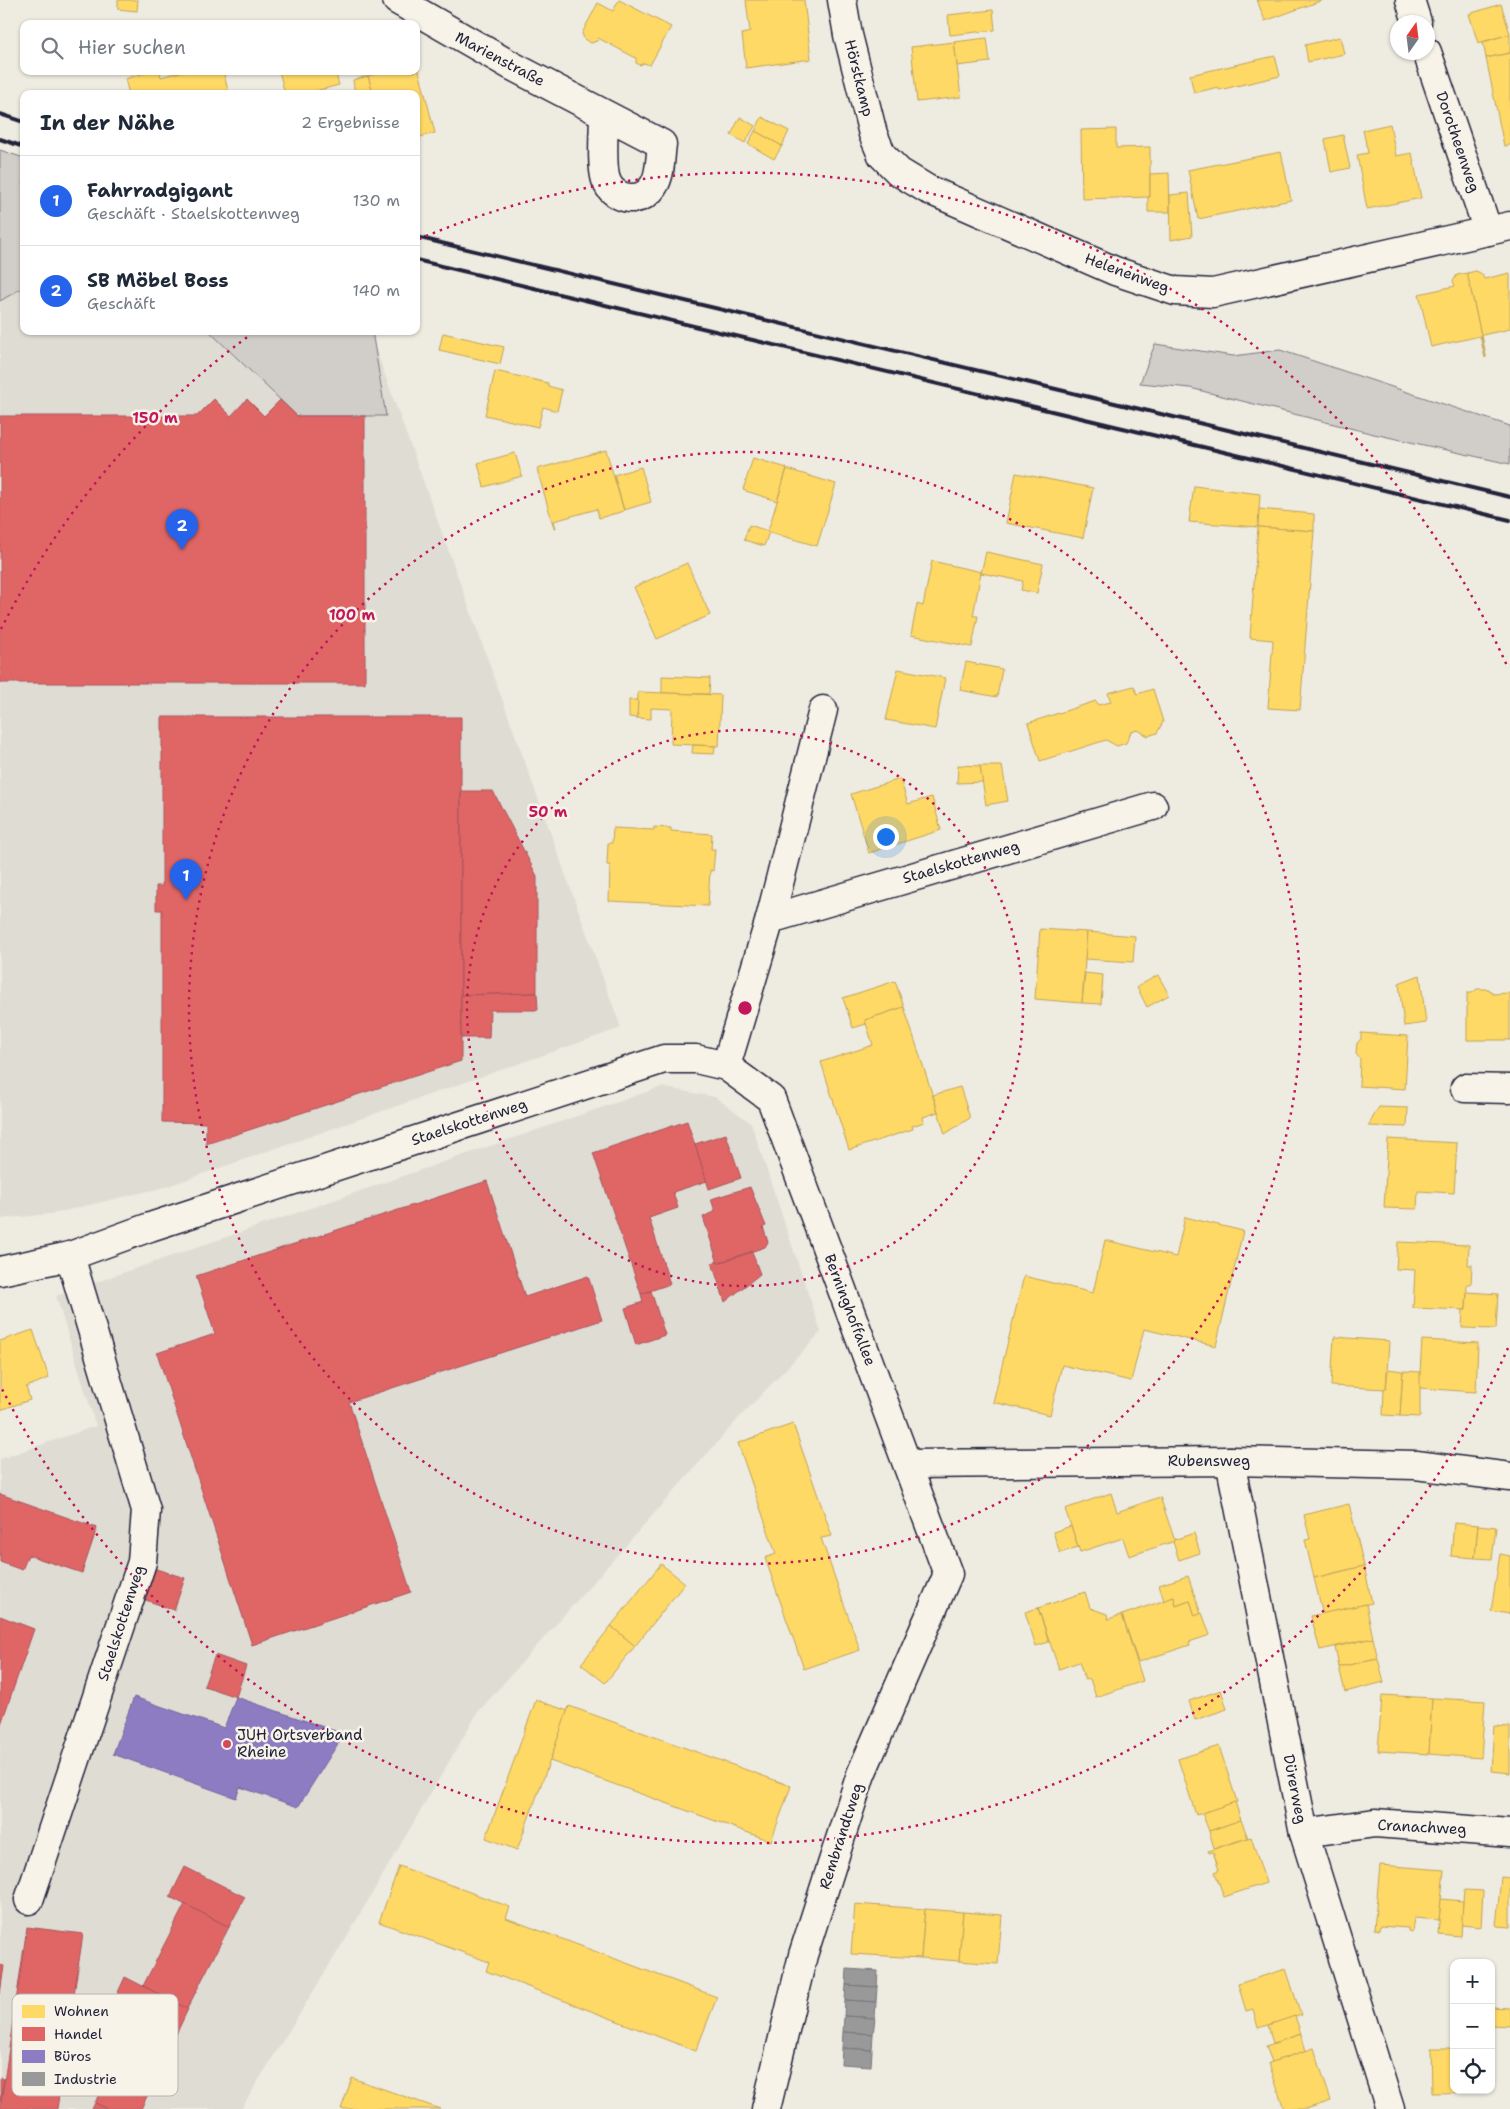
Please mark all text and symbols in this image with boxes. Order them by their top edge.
north arrow [1390,15,1435,60]
search box [20,20,420,75]
street label: Marienstraße [452,27,548,91]
icon: search [38,34,66,62]
text: Hier suchen [78,35,186,60]
street label: Hörstkamp [840,37,878,119]
street label: Dorotheenweg [1431,89,1485,195]
text: In der Nähe [40,109,175,137]
text: 2 Ergebnisse [301,112,400,133]
text: Fahrradgigant [87,178,233,203]
text: 1 [52,190,60,211]
text: 130 m [353,190,400,211]
text: Geschäft · Staelskottenweg [87,203,300,224]
street label: Helenenweg [1082,248,1172,298]
text: SB Möbel Boss [87,268,229,293]
text: 2 [50,280,62,301]
text: 140 m [353,280,400,301]
text: Geschäft [87,293,156,314]
text: 150 m [132,408,178,428]
pin: 2 [166,509,198,550]
text: 100 m [329,605,375,625]
text: 50 m [529,802,568,822]
your location [873,824,899,850]
street label: Staelskottenweg [900,836,1022,888]
pin: 1 [170,859,202,900]
centre of rings [736,999,754,1017]
street label: Staelskottenweg [408,1094,530,1150]
street label: Berninghoffallee [819,1251,881,1369]
street label: Rubensweg [1168,1451,1250,1471]
street label: Staelskottenweg [93,1562,149,1684]
place label: JUH Ortsverband Rheine [237,1725,363,1762]
marker: JUH Ortsverband Rheine [221,1738,233,1750]
street label: Dürerweg [1278,1753,1312,1825]
street label: Rembrandtweg [814,1780,868,1892]
street label: Cranachweg [1377,1815,1467,1839]
map controls [1450,1959,1495,2094]
button: + [1450,1959,1495,2004]
legend [12,1994,178,2096]
text: Wohnen [54,2002,109,2020]
button: − [1450,2004,1495,2049]
text: Handel [54,2025,103,2043]
text: Büros [54,2047,91,2065]
button: locate [1450,2049,1495,2094]
text: Industrie [54,2070,117,2088]

